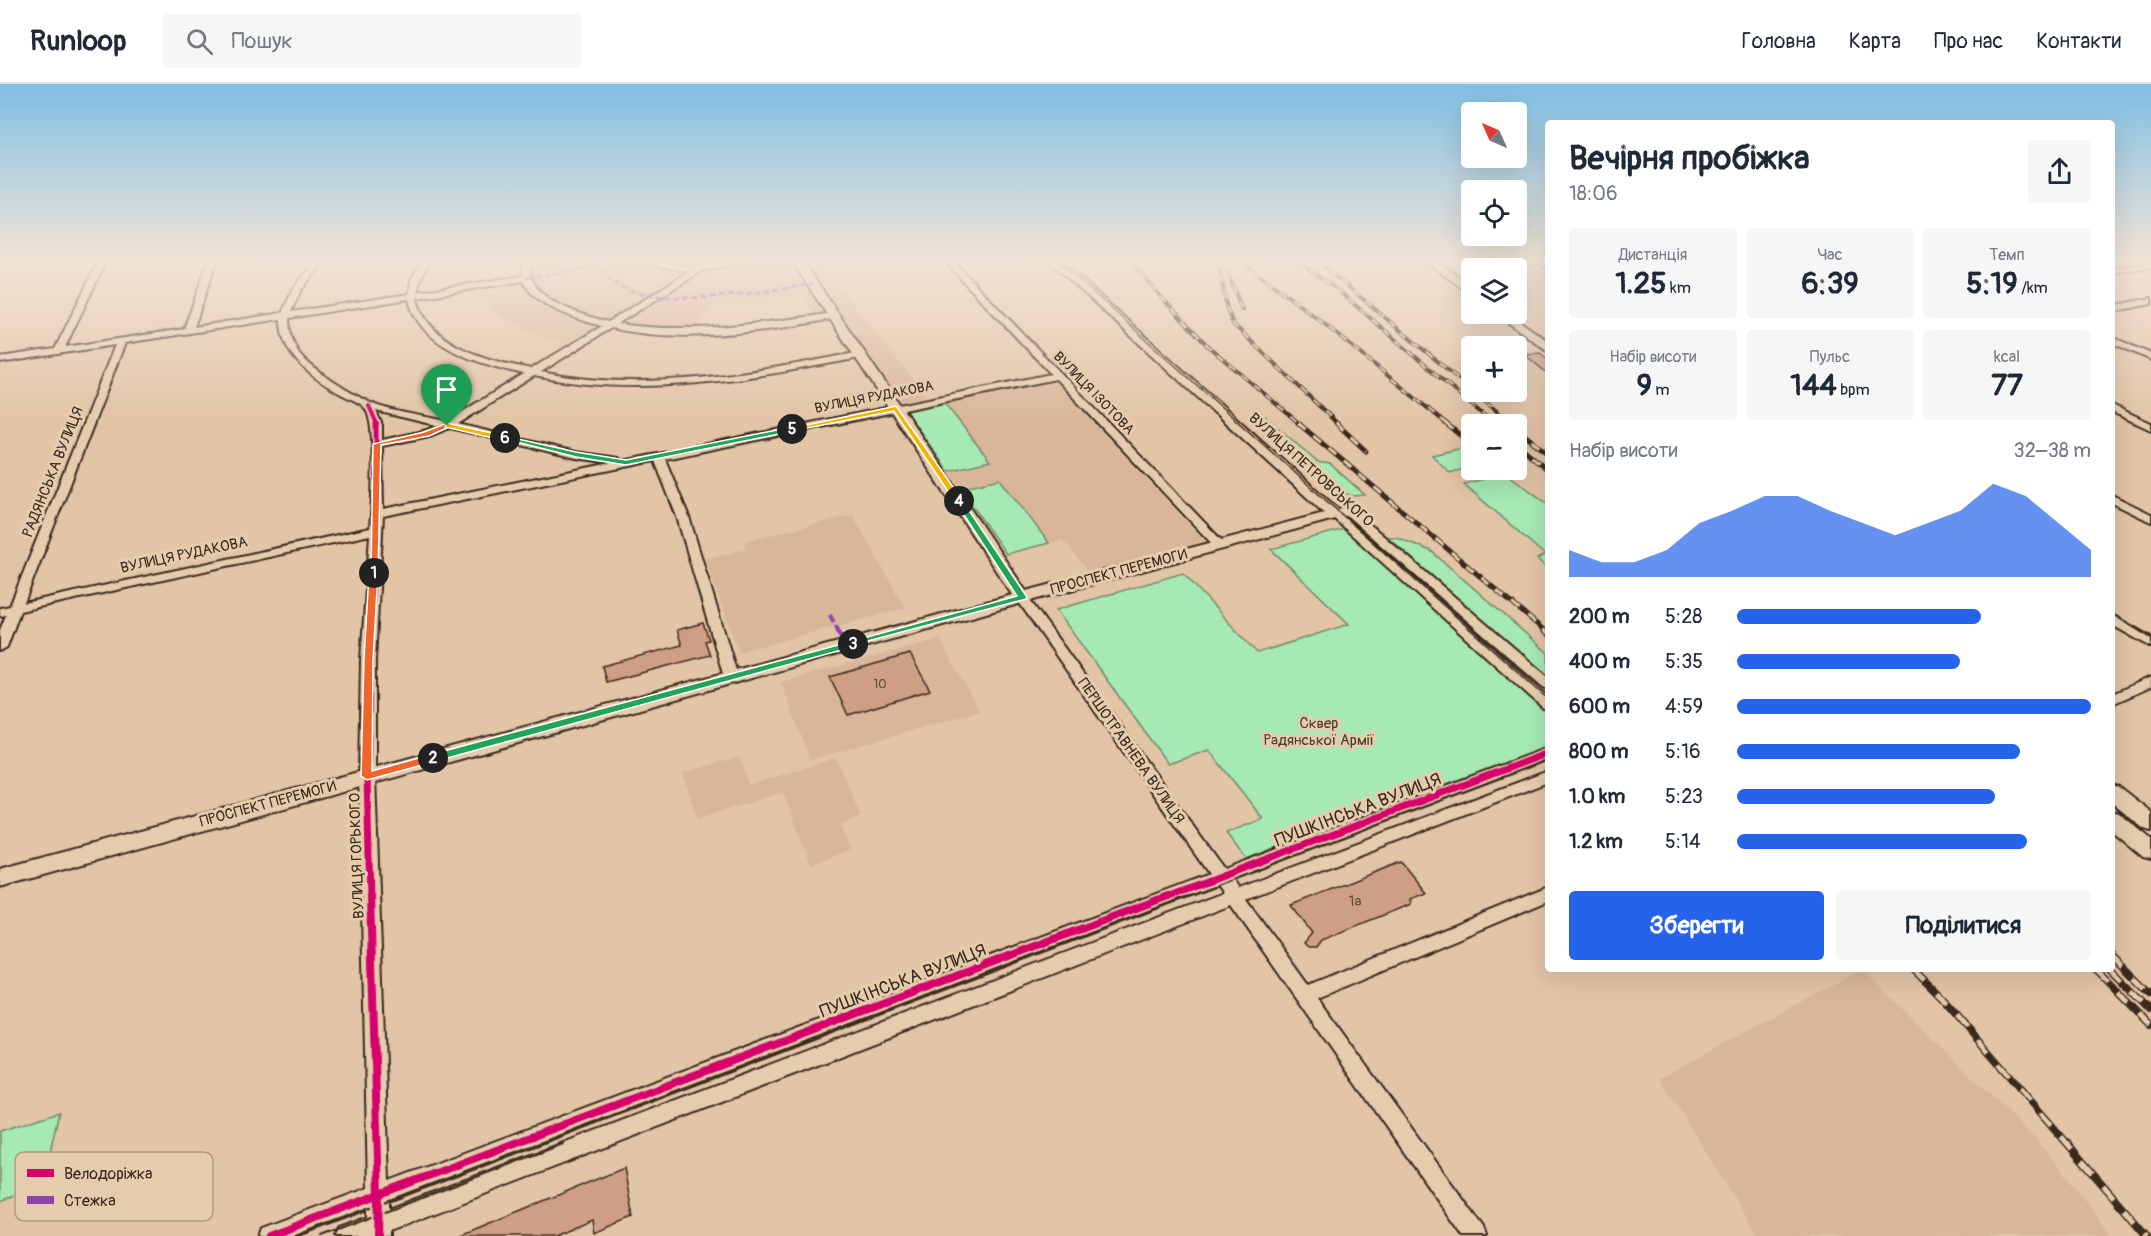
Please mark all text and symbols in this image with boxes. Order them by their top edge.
search box [162,14,582,68]
text: Runloop [30,24,126,59]
icon: search [183,25,216,58]
text: Пошук [231,27,293,55]
text: Головна [1742,28,1816,55]
text: Карта [1849,28,1901,55]
text: Про нас [1934,28,2003,55]
text: Контакти [2036,28,2121,55]
north arrow [1461,102,1527,168]
map controls [1461,102,1527,480]
text: Вечірня пробіжка [1569,138,1810,179]
button: share [2028,140,2091,203]
button: locate [1461,180,1527,246]
text: 18:06 [1569,181,1618,206]
text: Дистанція [1619,245,1687,265]
text: Час [1817,245,1843,265]
text: Темп [1989,245,2025,265]
button: layers [1461,258,1527,324]
text: 1.25 [1615,265,1666,302]
text: 6:39 [1801,265,1859,302]
text: 5:19 [1966,265,2018,302]
text: km [1666,278,1691,298]
text: /km [2018,278,2048,298]
button: + [1461,336,1527,402]
text: Набір висоти [1610,347,1697,367]
text: Пульс [1810,347,1850,367]
text: kcal [1994,347,2020,367]
street label: ВУЛИЦЯ ІЗОТОВА [1050,348,1138,438]
pin [421,364,472,426]
text: 9 [1636,367,1652,404]
text: 144 [1790,367,1837,404]
text: 77 [1991,367,2023,404]
icon: arrive [430,373,463,406]
street label: ВУЛИЦЯ РУДАКОВА [813,377,935,417]
text: m [1652,380,1670,400]
text: bpm [1837,380,1870,400]
street label: РАДЯНСЬКА ВУЛИЦЯ [18,404,88,540]
street label: ВУЛИЦЯ ПЕТРОВСЬКОГО [1245,409,1377,531]
pin: 5 [777,414,807,444]
button: − [1461,414,1527,480]
text: 5 [788,419,796,439]
pin: 6 [490,423,520,453]
text: 6 [500,428,510,448]
text: Набір висоти [1569,438,1678,463]
text: 32–38 m [2014,438,2091,463]
pin: 4 [944,486,974,516]
text: 4 [954,491,964,511]
street label: ВУЛИЦЯ РУДАКОВА [119,532,250,578]
street label: ПРОСПЕКТ ПЕРЕМОГИ [1049,545,1189,599]
pin: 1 [359,558,389,588]
text: 1 [371,563,377,583]
text: 200 m [1569,604,1630,629]
text: 5:28 [1665,604,1702,629]
pin: 3 [838,629,868,659]
text: 3 [849,634,857,654]
text: 400 m [1569,649,1630,674]
text: 5:35 [1665,649,1703,674]
street label: ПЕРШОТРАВНЕВА ВУЛИЦЯ [1073,674,1189,828]
house number: 10 [874,677,886,692]
text: 600 m [1569,694,1630,719]
text: 4:59 [1665,694,1703,719]
park label: Сквер Радянської Армії [1263,714,1375,750]
text: 800 m [1569,739,1629,764]
text: 5:16 [1665,739,1701,764]
pin: 2 [418,743,448,773]
text: 2 [429,748,437,768]
street label: ПУШКІНСЬКА ВУЛИЦЯ [1271,768,1445,852]
street label: ПРОСПЕКТ ПЕРЕМОГИ [198,777,338,831]
text: 1.0 km [1569,784,1625,809]
text: 5:23 [1665,784,1703,809]
street label: ВУЛИЦЯ ГОРЬКОГО [345,793,369,919]
text: 1.2 km [1569,829,1623,854]
text: 5:14 [1665,829,1701,854]
button: Зберегти [1569,891,1824,960]
button: Поділитися [1836,891,2091,960]
house number: 1а [1349,892,1361,911]
street label: ПУШКІНСЬКА ВУЛИЦЯ [816,939,990,1023]
legend [15,1152,213,1221]
text: Велодоріжка [64,1164,152,1184]
text: Стежка [64,1191,116,1211]

